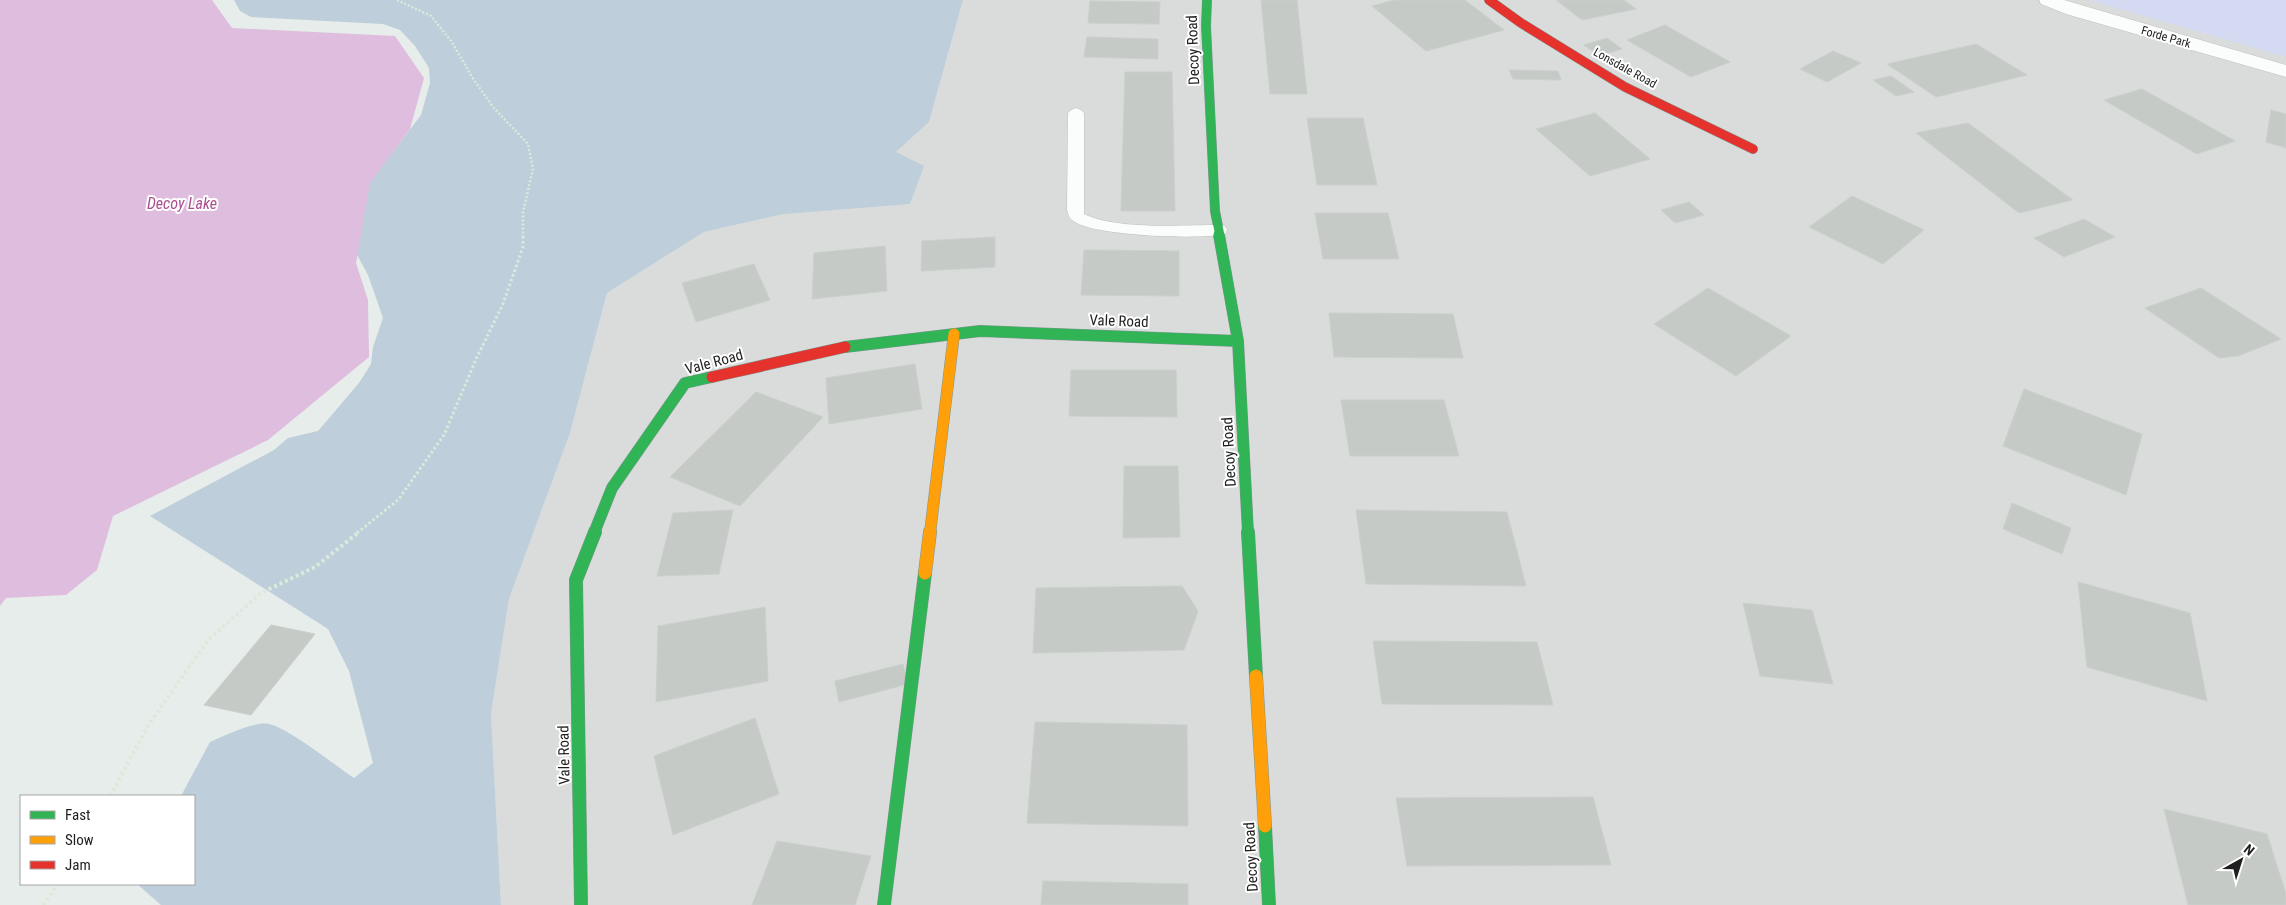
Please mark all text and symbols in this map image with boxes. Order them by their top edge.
street label: Decoy Road [1183,15,1203,85]
street label: Forde Park [2140,23,2193,51]
street label: Lonsdale Road [1591,45,1659,91]
water label: Decoy Lake [147,194,217,213]
street label: Vale Road [1089,311,1149,331]
street label: Vale Road [683,346,745,378]
street label: Decoy Road [1218,417,1240,487]
street label: Vale Road [554,725,574,785]
legend [20,795,195,885]
text: Fast [65,806,90,824]
street label: Decoy Road [1240,822,1262,892]
text: Slow [65,831,94,849]
north arrow [2216,835,2266,885]
text: N [2241,841,2258,859]
text: Jam [65,856,91,874]

